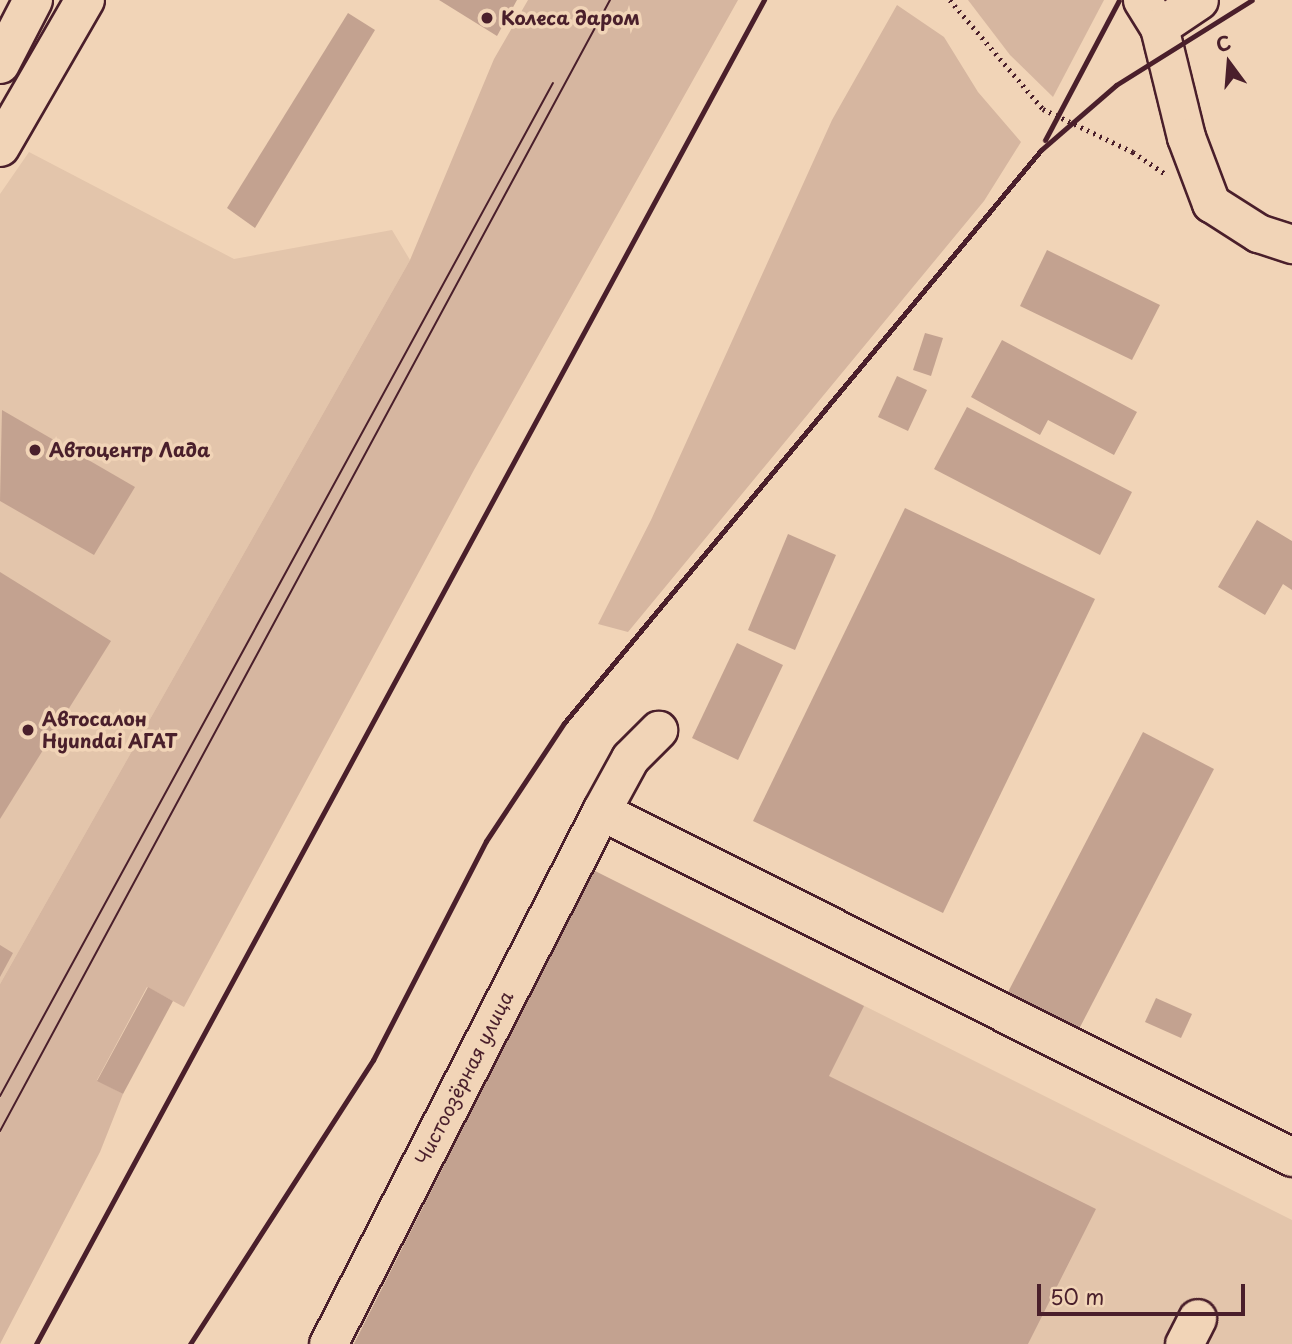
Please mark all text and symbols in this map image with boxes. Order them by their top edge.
place label: Колеса даром [501,7,641,29]
marker: Колеса даром [479,10,495,26]
text: С [1212,27,1234,58]
north arrow [1194,28,1264,98]
place label: Автоцентр Лада [49,439,211,461]
marker: Автоцентр Лада [27,442,43,458]
place label: Автосалон Hyundai АГАТ [42,708,177,752]
marker: Автосалон Hyundai АГАТ [20,722,36,738]
street label: Чистоозёрная улица [410,987,518,1169]
scale bar [1040,1270,1248,1314]
text: 50 m [1050,1280,1104,1312]

